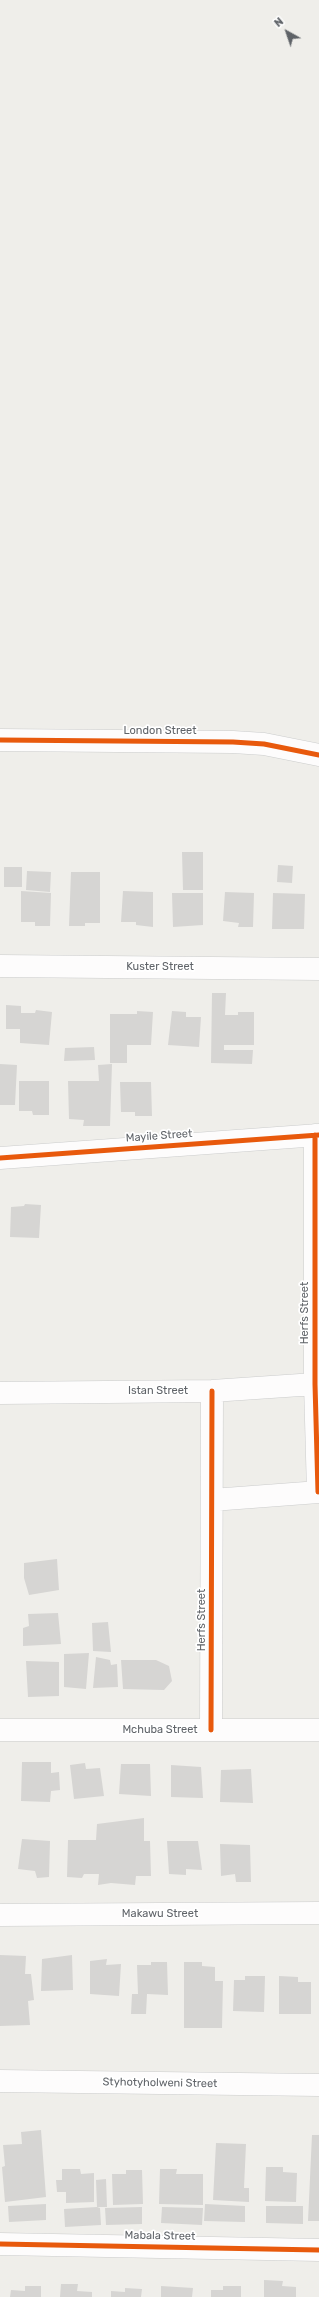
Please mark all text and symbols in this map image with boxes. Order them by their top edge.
north arrow [267,12,307,52]
text: N [272,15,286,30]
street label: London Street [123,724,197,738]
street label: Kuster Street [126,960,194,974]
street label: Mayile Street [125,1127,193,1145]
street label: Herfs Street [298,1282,312,1344]
street label: Istan Street [128,1384,188,1398]
street label: Herfs Street [195,1589,209,1651]
street label: Mchuba Street [122,1723,198,1737]
street label: Makawu Street [122,1907,198,1921]
street label: Styhotyholweni Street [102,2075,218,2091]
street label: Mabala Street [125,2229,195,2243]

